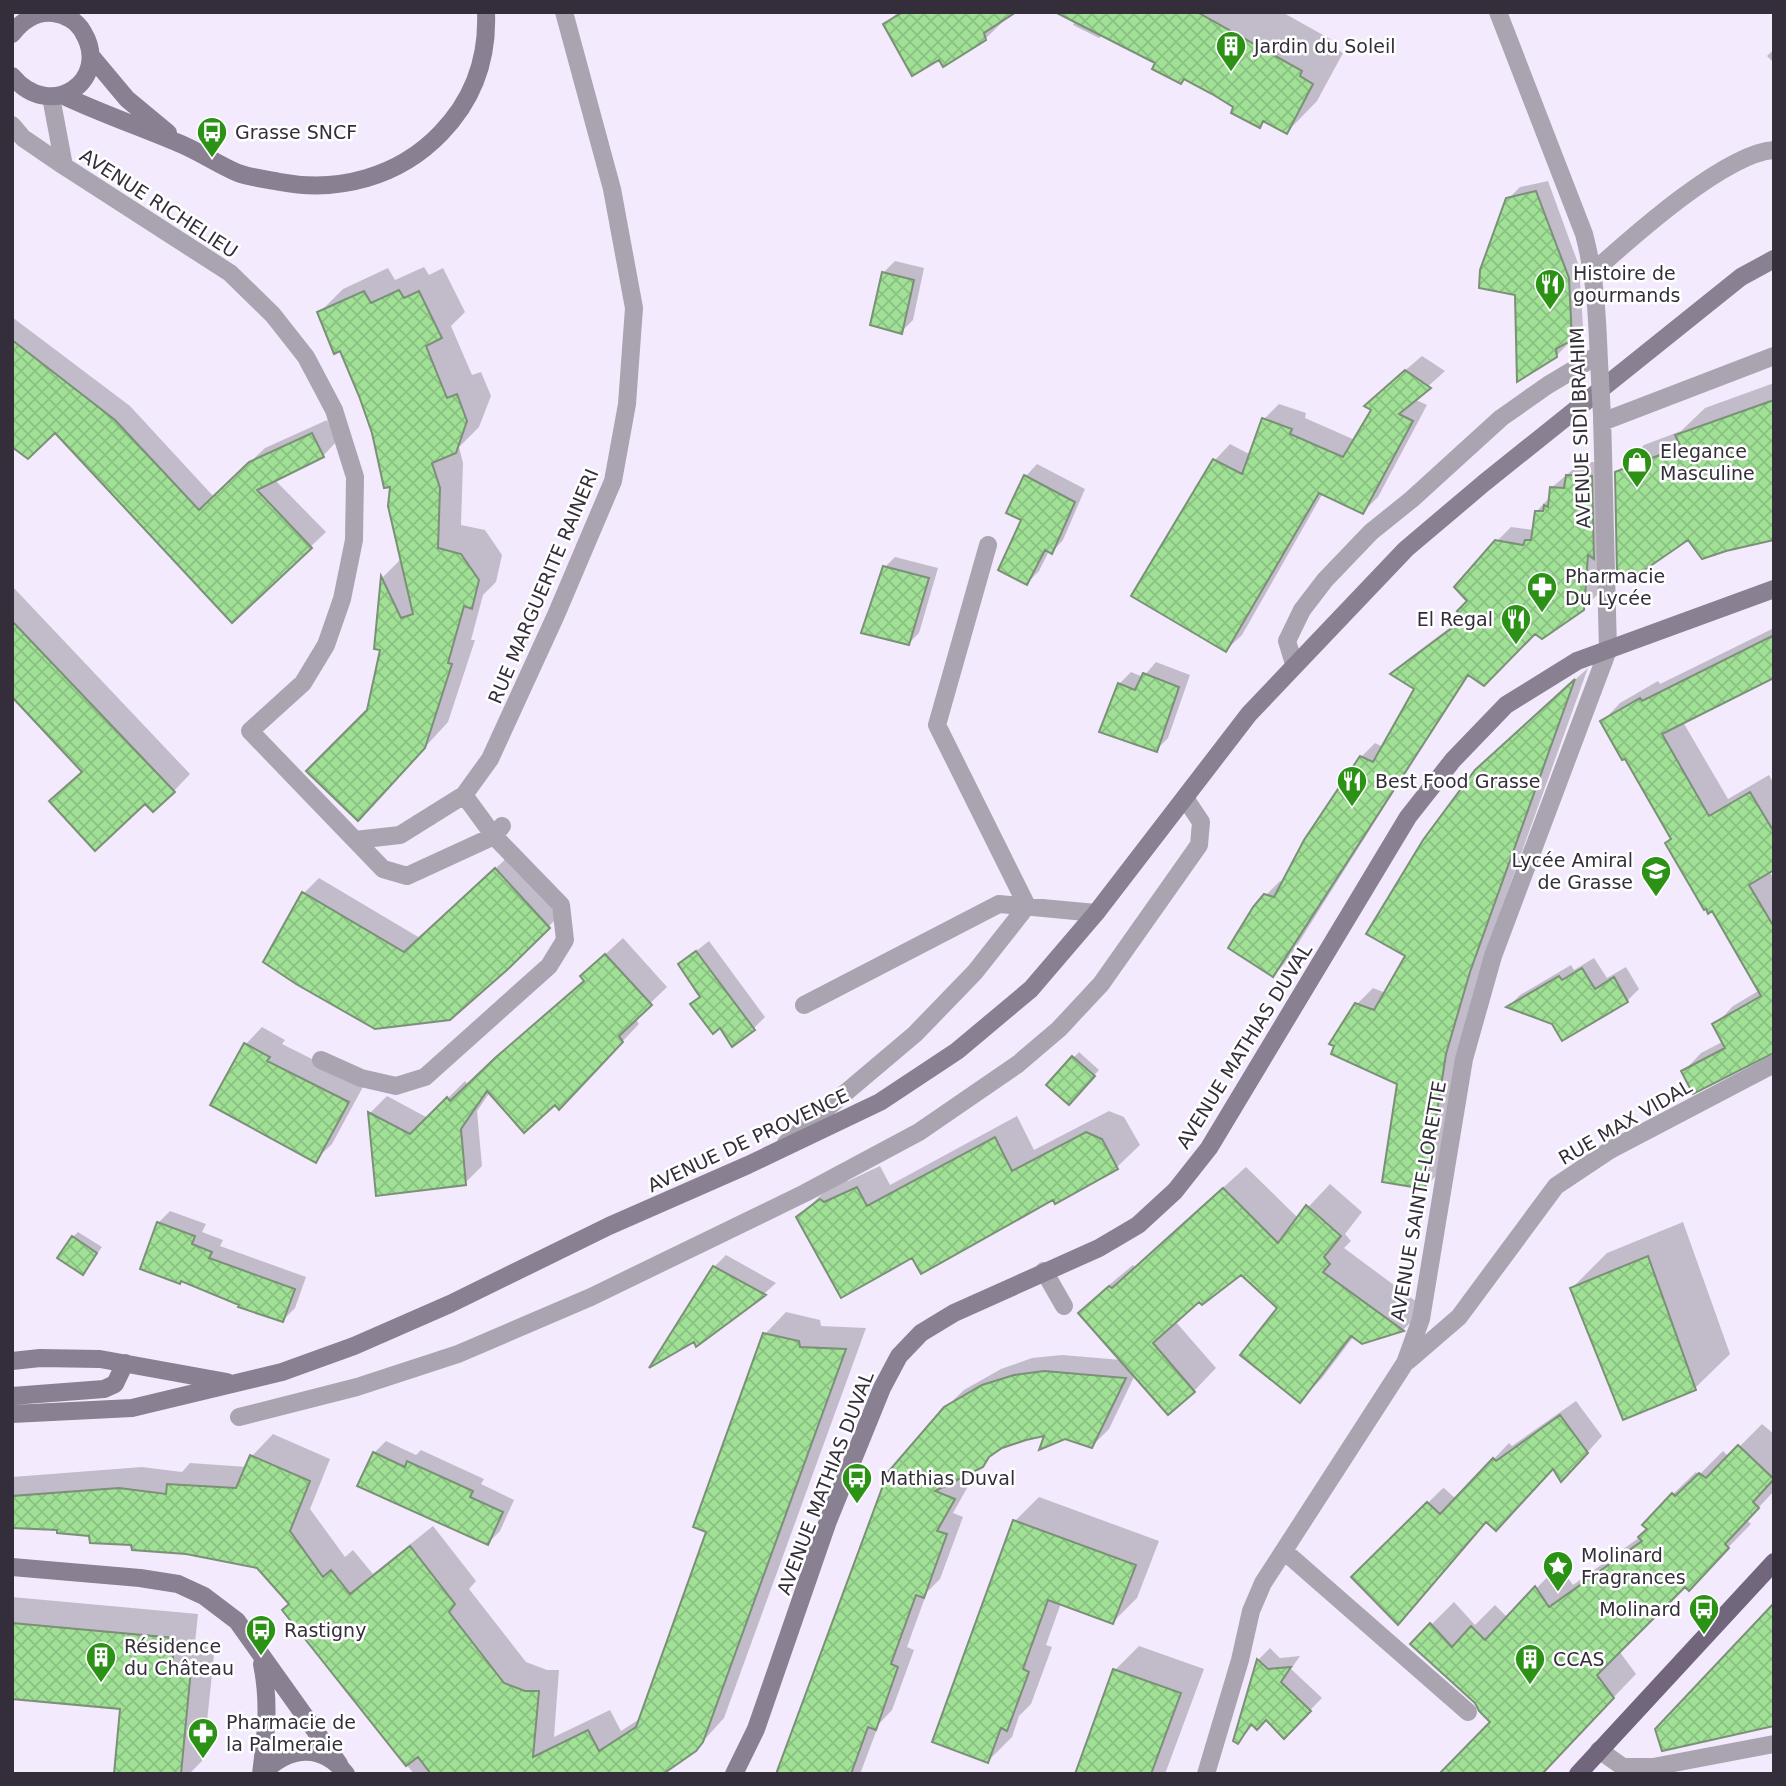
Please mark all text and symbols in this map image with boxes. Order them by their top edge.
building icon: Jardin du Soleil [1214,29,1248,73]
place label: Jardin du Soleil [1253,35,1396,57]
bus stop icon: Grasse SNCF [195,115,229,159]
place label: Grasse SNCF [235,121,357,143]
street label: AVENUE RICHELIEU [76,144,242,262]
place label: Histoire de gourmands [1573,262,1680,306]
restaurant icon: Histoire de gourmands [1533,267,1567,311]
street label: AVENUE SIDI BRAHIM [1565,327,1595,529]
place label: Elegance Masculine [1660,440,1755,484]
shop icon: Elegance Masculine [1620,445,1654,489]
street label: RUE MARGUERITE RAINERI [483,465,603,707]
place label: Pharmacie Du Lycée [1565,565,1665,609]
pharmacy icon: Pharmacie Du Lycée [1525,570,1559,614]
restaurant icon: El Regal [1499,602,1533,646]
place label: El Regal [1417,608,1493,630]
restaurant icon: Best Food Grasse [1335,764,1369,808]
place label: Best Food Grasse [1375,770,1540,792]
place label: Lycée Amiral de Grasse [1512,849,1633,893]
school or university icon: Lycée Amiral de Grasse [1639,854,1673,898]
street label: AVENUE MATHIAS DUVAL [1172,939,1316,1152]
street label: RUE MAX VIDAL [1555,1075,1696,1169]
street label: AVENUE SAINTE-LORETTE [1386,1079,1450,1323]
street label: AVENUE DE PROVENCE [644,1084,852,1196]
street label: AVENUE MATHIAS DUVAL [772,1368,878,1598]
bus stop icon: Mathias Duval [840,1461,874,1505]
place label: Mathias Duval [880,1467,1015,1489]
place label: Molinard Fragrances [1581,1544,1686,1588]
place icon: Molinard Fragrances [1541,1549,1575,1593]
bus stop icon: Molinard [1687,1592,1721,1636]
place label: Molinard [1599,1598,1681,1620]
bus stop icon: Rastigny [244,1613,278,1657]
place label: Rastigny [284,1619,366,1641]
place label: Résidence du Château [124,1635,234,1679]
building icon: Résidence du Château [84,1640,118,1684]
building icon: CCAS [1513,1642,1547,1686]
place label: CCAS [1553,1648,1605,1670]
place label: Pharmacie de la Palmeraie [226,1711,356,1755]
pharmacy icon: Pharmacie de la Palmeraie [186,1716,220,1760]

